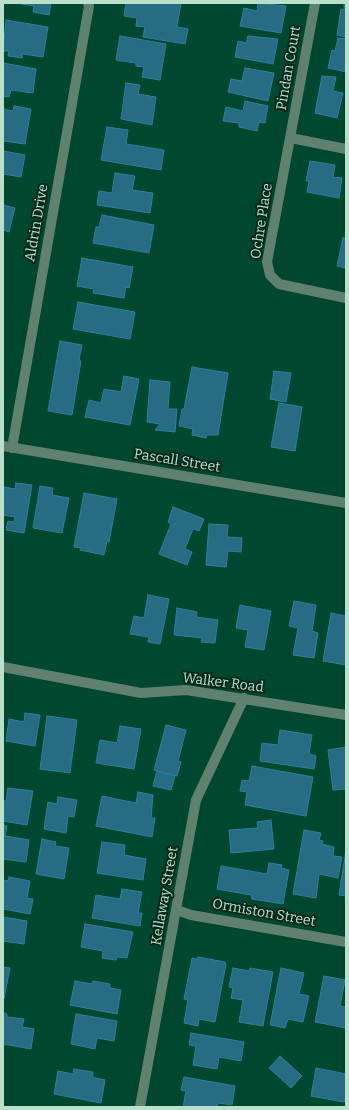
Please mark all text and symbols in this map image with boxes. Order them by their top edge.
street label: Pindan Court [273,25,305,111]
street label: Ochre Place [248,182,276,260]
street label: Aldrin Drive [22,183,52,263]
street label: Pascall Street [133,446,221,476]
street label: Walker Road [181,670,265,696]
street label: Kellaway Street [148,845,182,947]
street label: Ormiston Street [211,896,317,930]

